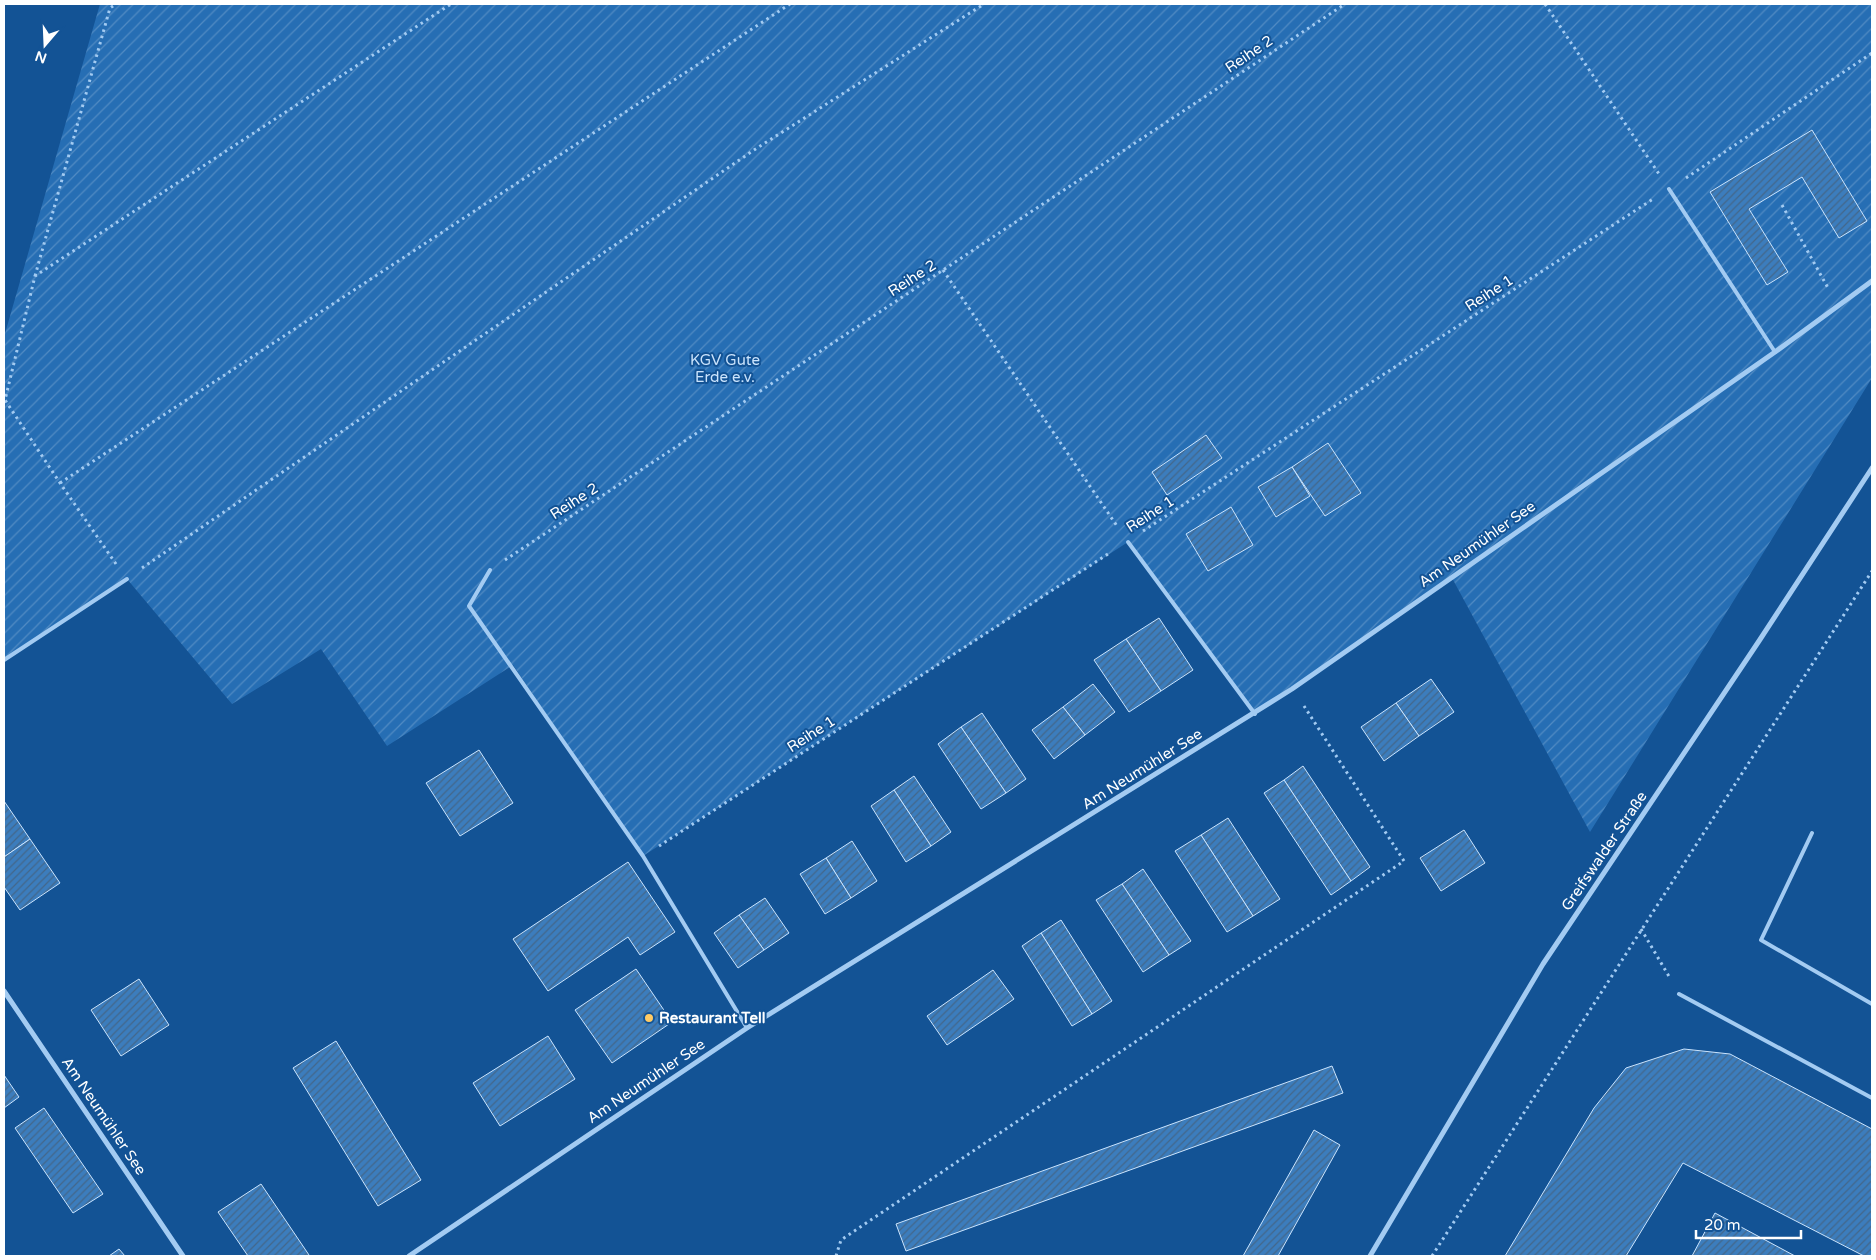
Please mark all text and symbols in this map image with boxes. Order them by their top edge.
north arrow [20,20,70,70]
street label: Reihe 2 [1222,31,1276,77]
text: N [33,47,49,67]
street label: Reihe 2 [885,256,939,300]
street label: Reihe 1 [1462,271,1516,315]
park label: KGV Gute Erde e.v. [690,351,760,386]
street label: Reihe 2 [547,479,601,523]
street label: Reihe 1 [1123,492,1177,536]
street label: Am Neumühler See [1415,497,1539,591]
street label: Reihe 1 [784,712,838,756]
street label: Am Neumühler See [1079,725,1205,813]
street label: Greifswalder Straße [1557,788,1651,914]
place label: Restaurant Tell [659,1009,765,1027]
marker: Restaurant Tell [643,1012,655,1024]
street label: Am Neumühler See [584,1035,708,1127]
street label: Am Neumühler See [58,1054,150,1178]
scale bar [1696,1208,1801,1240]
text: 20 m [1704,1216,1741,1234]

